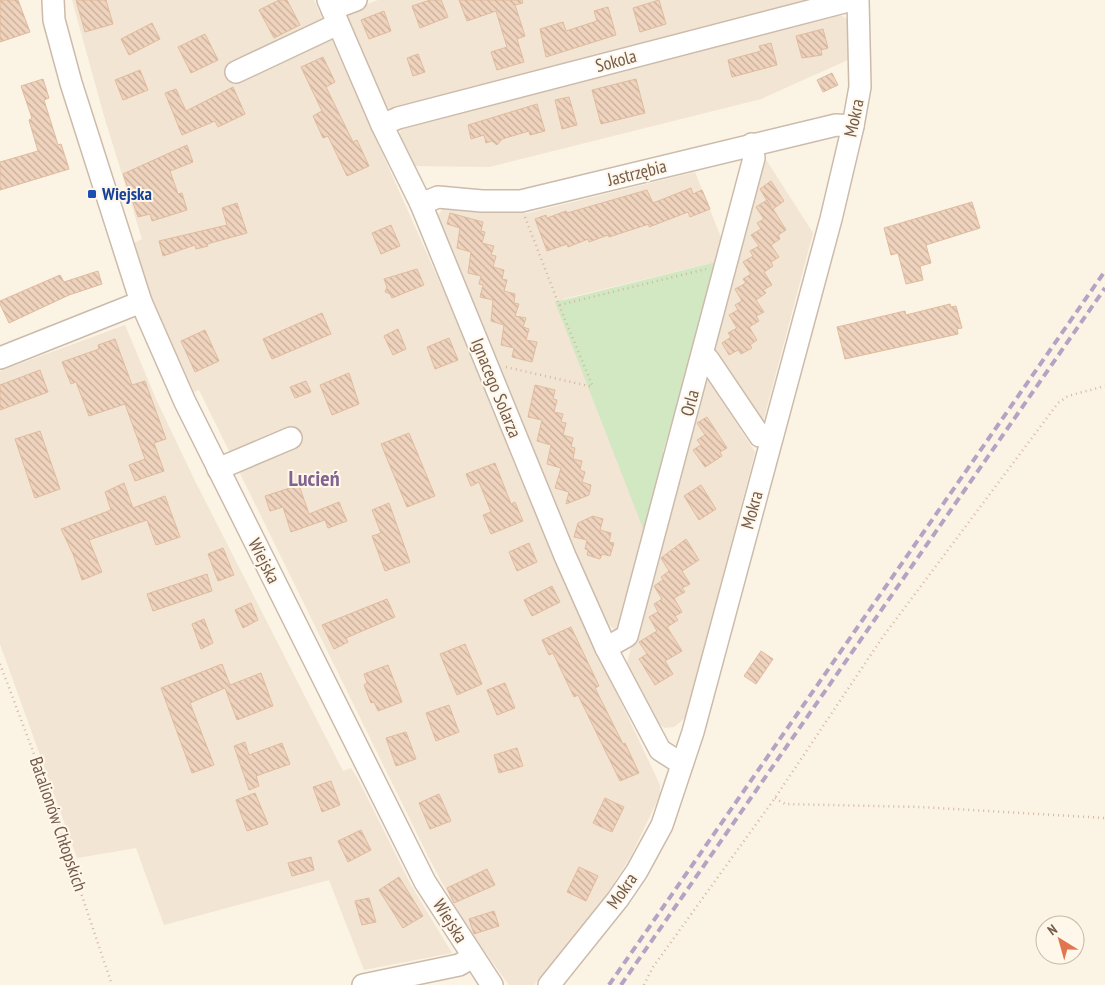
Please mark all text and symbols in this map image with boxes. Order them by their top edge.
street label: Sokola [593,44,639,77]
street label: Mokra [838,97,869,139]
street label: Jastrzębia [604,154,669,191]
place label: Wiejska [101,182,152,205]
marker: Wiejska [86,188,98,200]
street label: Ignacego Solarza [466,335,527,441]
street label: Orla [675,387,704,419]
district label: Lucień [288,464,340,492]
street label: Mokra [735,488,768,531]
street label: Wiejska [243,534,285,587]
street label: Batalionów Chłopskich [25,754,92,894]
street label: Mokra [601,868,642,913]
street label: Wiejska [428,894,473,947]
north arrow [1035,915,1085,965]
text: N [1044,920,1061,939]

